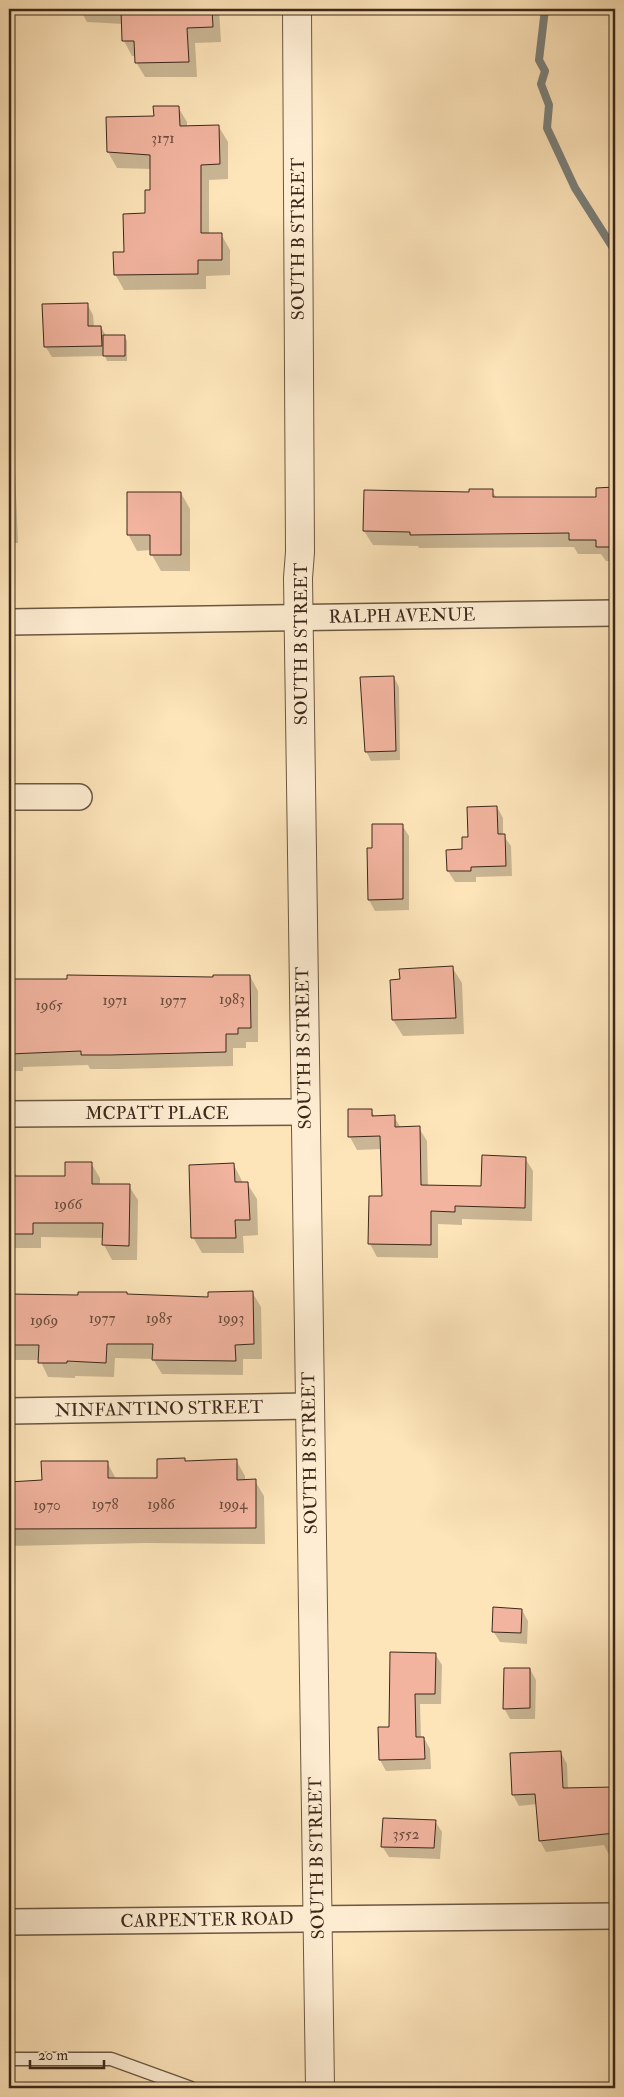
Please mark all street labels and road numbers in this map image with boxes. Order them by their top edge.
street label: SOUTH B STREET [287,157,310,320]
street label: SOUTH B STREET [290,562,313,725]
street label: RALPH AVENUE [329,603,476,629]
street label: SOUTH B STREET [291,966,317,1130]
street label: MCPATT PLACE [85,1102,229,1125]
street label: SOUTH B STREET [297,1371,323,1535]
street label: NINFANTINO STREET [55,1396,264,1422]
street label: SOUTH B STREET [304,1776,330,1940]
street label: CARPENTER ROAD [120,1907,294,1933]

